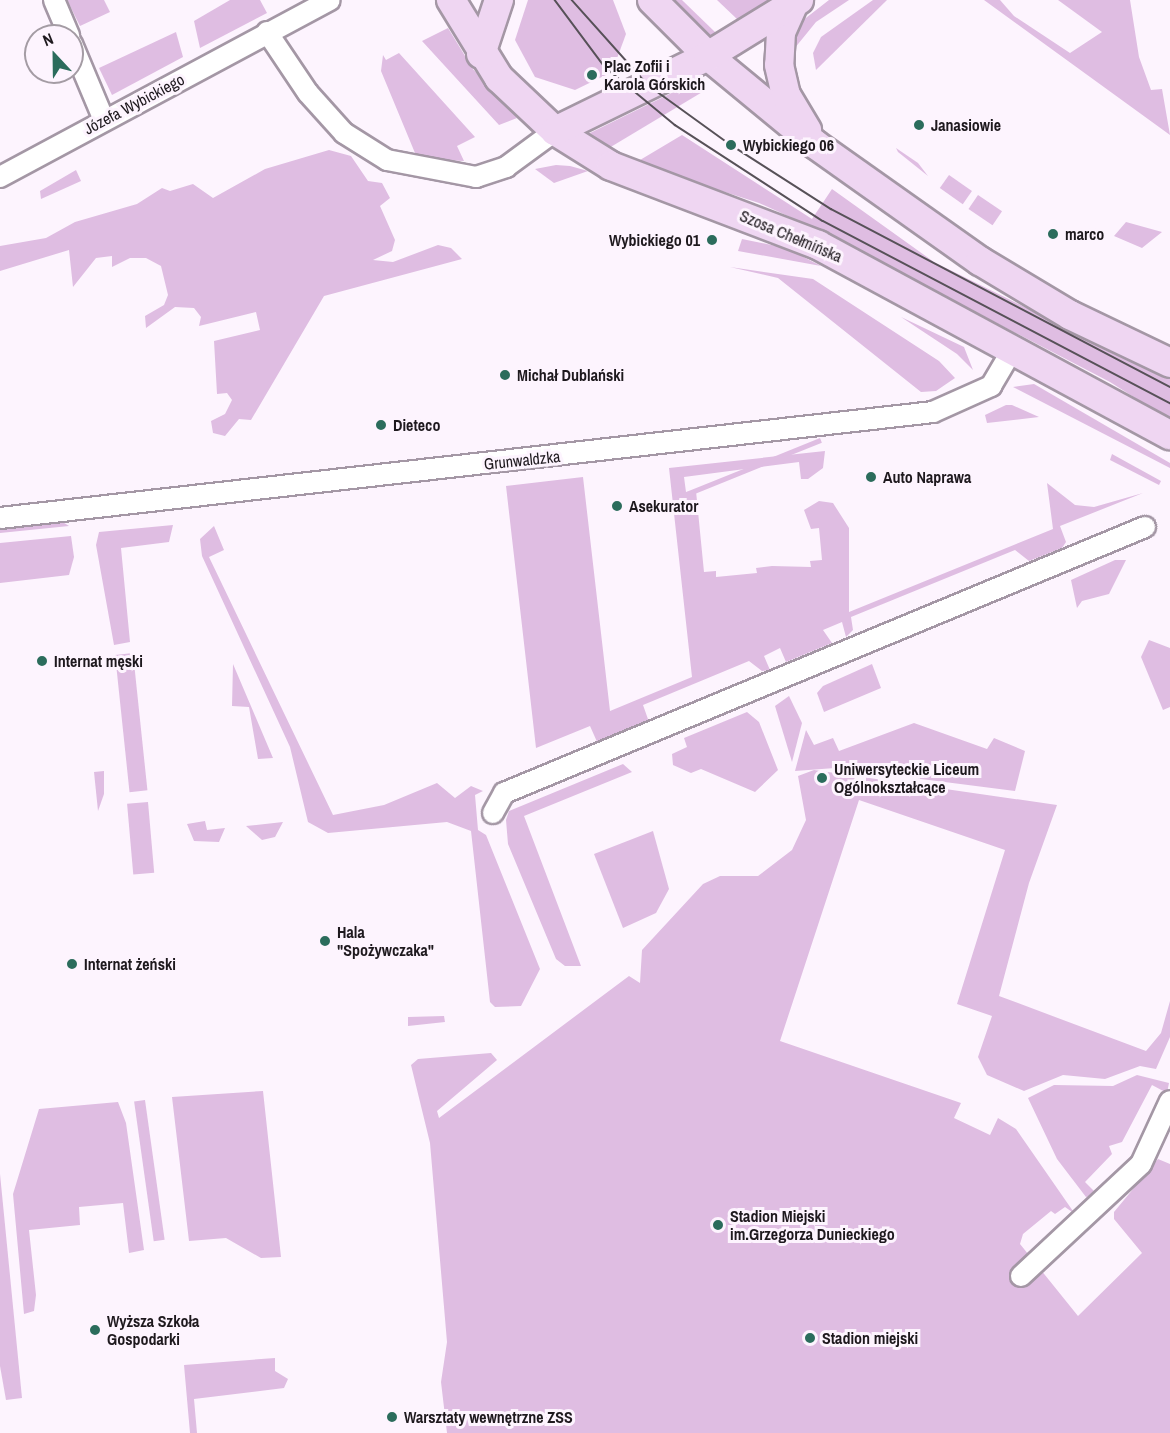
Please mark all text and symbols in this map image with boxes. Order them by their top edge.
north arrow [24,24,84,84]
text: N [39,27,57,51]
place label: Plac Zofii i Karola Górskich [604,56,705,94]
marker: Plac Zofii i Karola Górskich [585,68,599,82]
street label: Józefa Wybickiego [81,70,187,138]
place label: Janasiowie [931,115,1001,135]
marker: Janasiowie [912,118,926,132]
place label: Wybickiego 06 [743,135,834,155]
marker: Wybickiego 06 [724,138,738,152]
street label: Szosa Chełmińska [737,206,845,266]
place label: marco [1065,224,1104,244]
marker: marco [1046,227,1060,241]
place label: Wybickiego 01 [609,230,700,250]
marker: Wybickiego 01 [705,233,719,247]
place label: Michał Dublański [517,365,624,385]
marker: Michał Dublański [498,368,512,382]
place label: Dieteco [393,415,440,435]
marker: Dieteco [374,418,388,432]
street label: Grunwaldzka [483,446,561,474]
place label: Auto Naprawa [883,467,971,487]
marker: Auto Naprawa [864,470,878,484]
place label: Asekurator [629,496,698,516]
marker: Asekurator [610,499,624,513]
place label: Internat męski [54,651,143,671]
marker: Internat męski [35,654,49,668]
place label: Uniwersyteckie Liceum Ogólnokształcące [834,759,979,797]
marker: Uniwersyteckie Liceum Ogólnokształcące [815,771,829,785]
place label: Hala "Spożywczaka" [337,922,434,960]
marker: Hala "Spożywczaka" [318,934,332,948]
place label: Internat żeński [84,954,176,974]
marker: Internat żeński [65,957,79,971]
place label: Stadion Miejski im.Grzegorza Dunieckiego [730,1206,895,1244]
marker: Stadion Miejski im.Grzegorza Dunieckiego [711,1218,725,1232]
place label: Wyższa Szkoła Gospodarki [107,1311,199,1349]
marker: Wyższa Szkoła Gospodarki [88,1323,102,1337]
place label: Stadion miejski [822,1328,918,1348]
marker: Stadion miejski [803,1331,817,1345]
place label: Warsztaty wewnętrzne ZSS [404,1407,573,1427]
marker: Warsztaty wewnętrzne ZSS [385,1410,399,1424]

